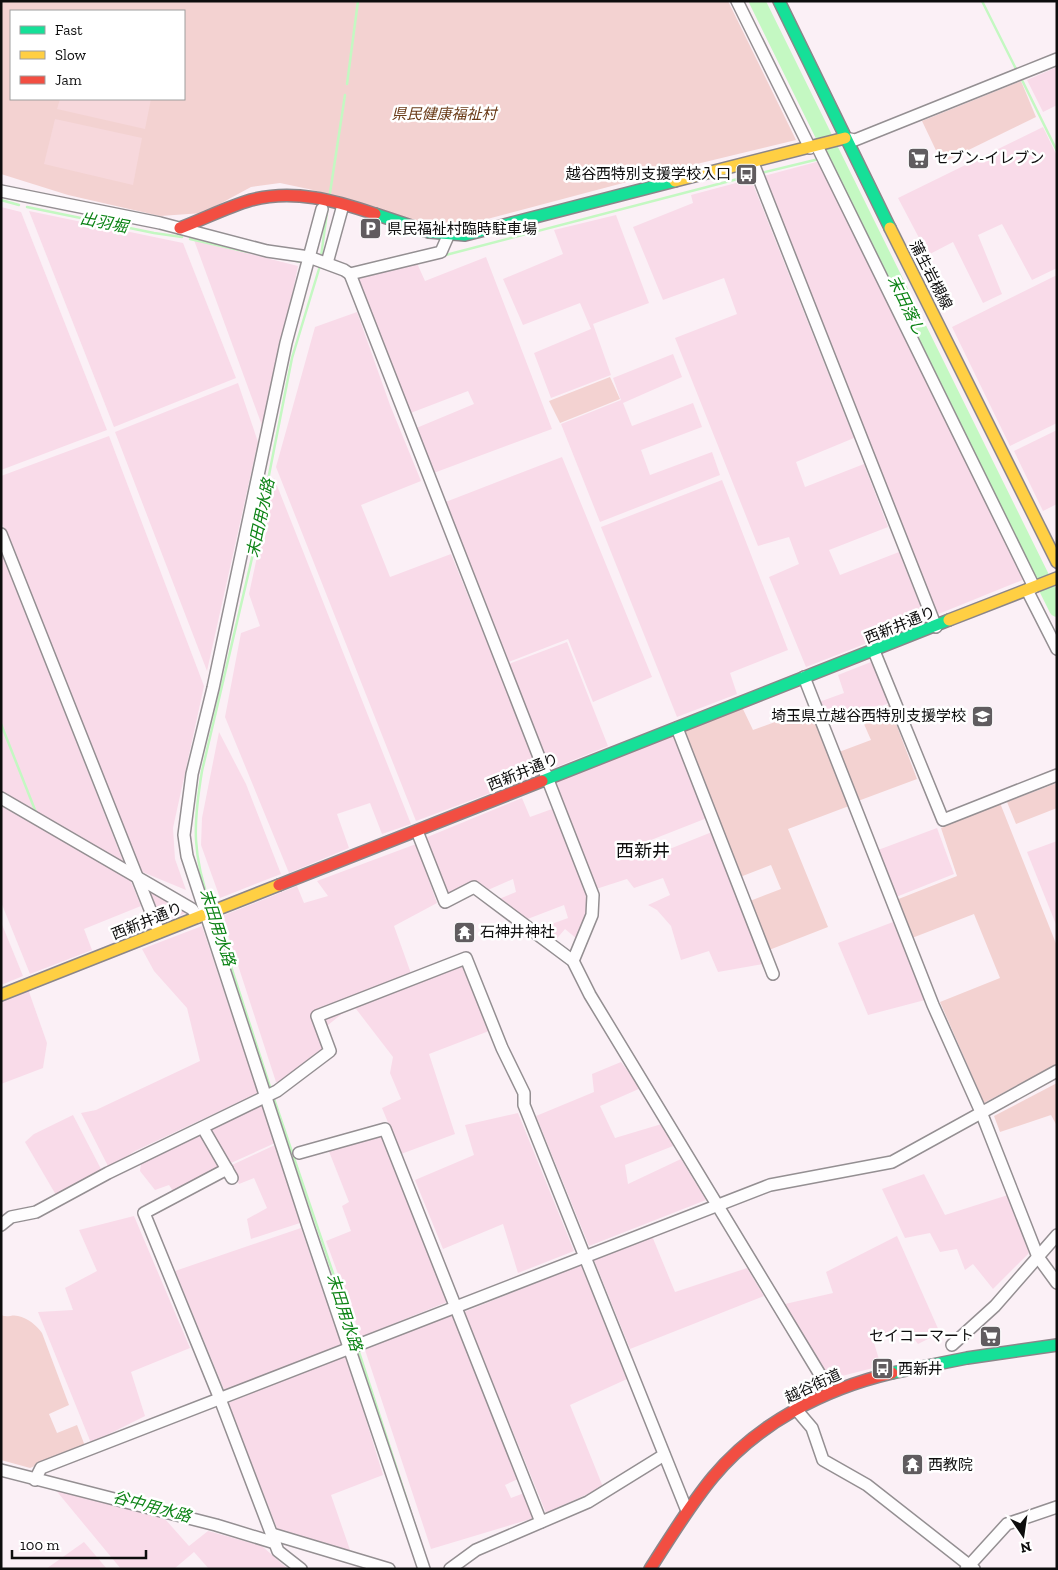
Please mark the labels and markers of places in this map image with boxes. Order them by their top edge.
supermarket icon: セブン-イレブン [906,146,930,170]
place label: セブン-イレブン [934,149,1044,167]
bus stop icon: 越谷西特別支援学校入口 [735,162,759,186]
place label: 越谷西特別支援学校入口 [565,165,731,183]
parking icon: 県民福祉村臨時駐車場 [359,217,383,241]
place label: 県民福祉村臨時駐車場 [387,220,537,238]
school or university icon: 埼玉県立越谷西特別支援学校 [970,704,994,728]
place label: 埼玉県立越谷西特別支援学校 [771,707,966,725]
temple icon: 石神井神社 [452,920,476,944]
place label: 石神井神社 [480,923,555,941]
supermarket icon: セイコーマート [978,1324,1002,1348]
place label: セイコーマート [869,1327,974,1345]
bus stop icon: 西新井 [870,1357,894,1381]
place label: 西新井 [898,1360,943,1378]
temple icon: 西教院 [900,1453,924,1477]
place label: 西教院 [928,1456,973,1474]

